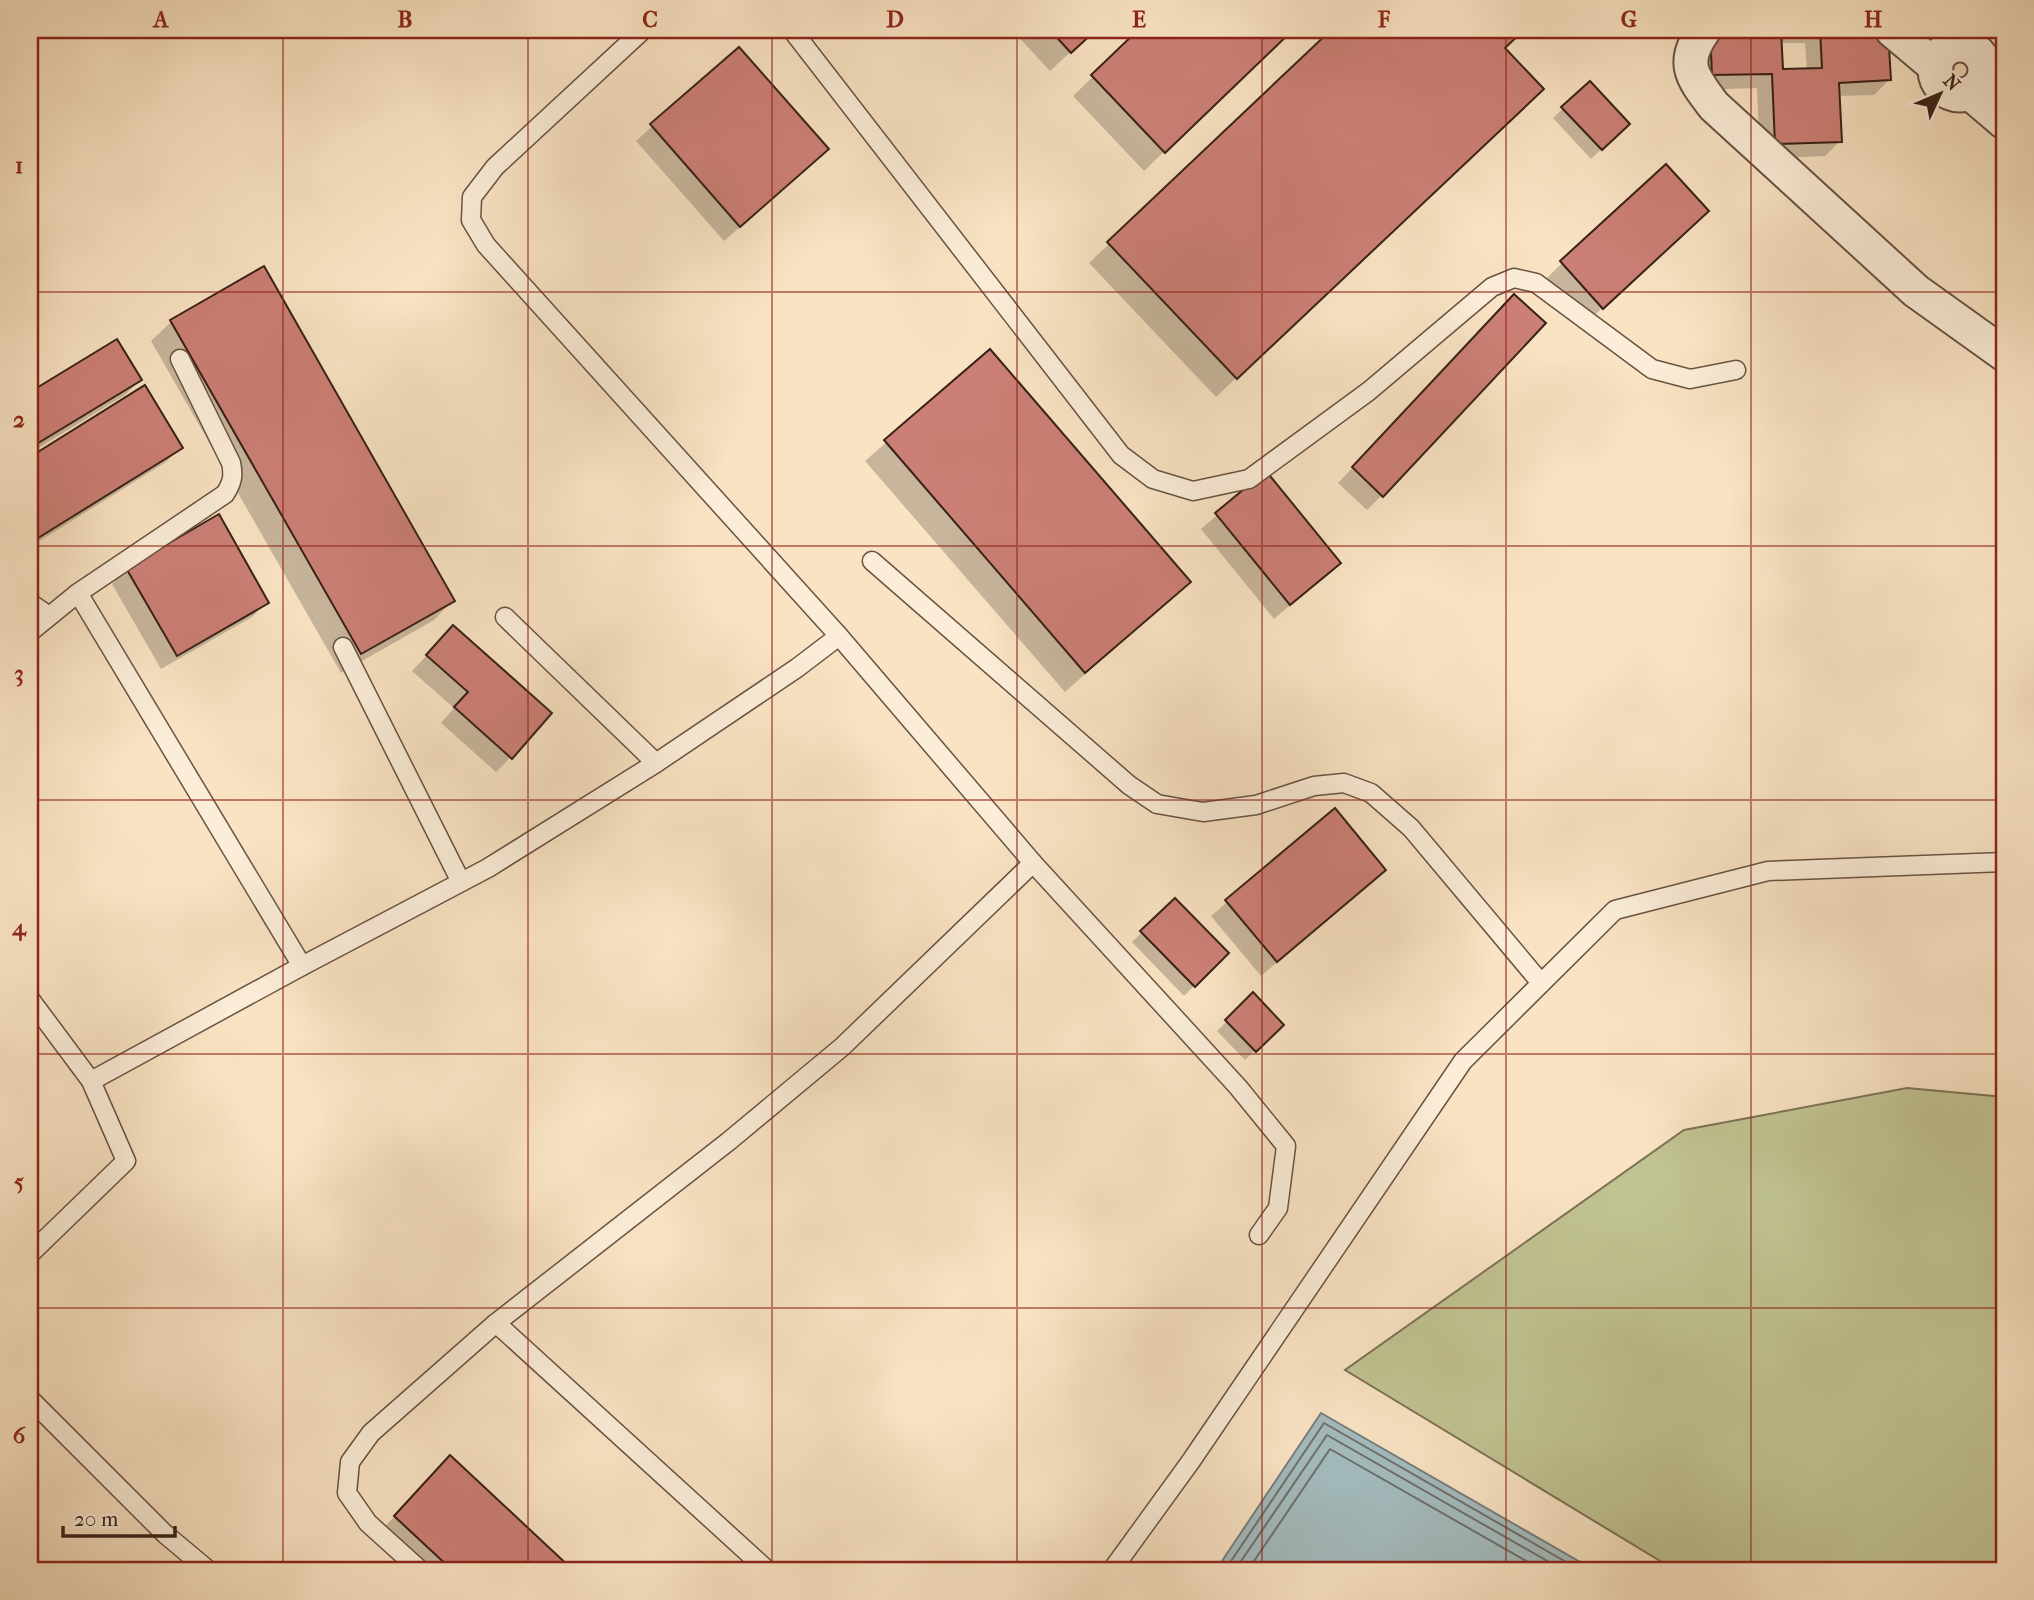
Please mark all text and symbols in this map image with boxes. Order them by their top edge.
text: A [152,6,170,33]
text: B [398,6,413,33]
text: C [642,6,658,33]
text: D [886,6,904,33]
text: E [1132,6,1146,33]
text: F [1377,6,1391,33]
text: G [1621,6,1637,33]
text: H [1864,6,1882,33]
north arrow [1904,60,1974,130]
text: N [1939,70,1965,96]
text: 1 [15,152,23,179]
text: 2 [13,406,25,433]
text: 3 [14,660,24,687]
text: 4 [11,914,27,941]
text: 5 [14,1168,24,1195]
text: 6 [13,1422,26,1449]
scale bar [63,1495,175,1539]
text: 20 m [74,1507,119,1531]

